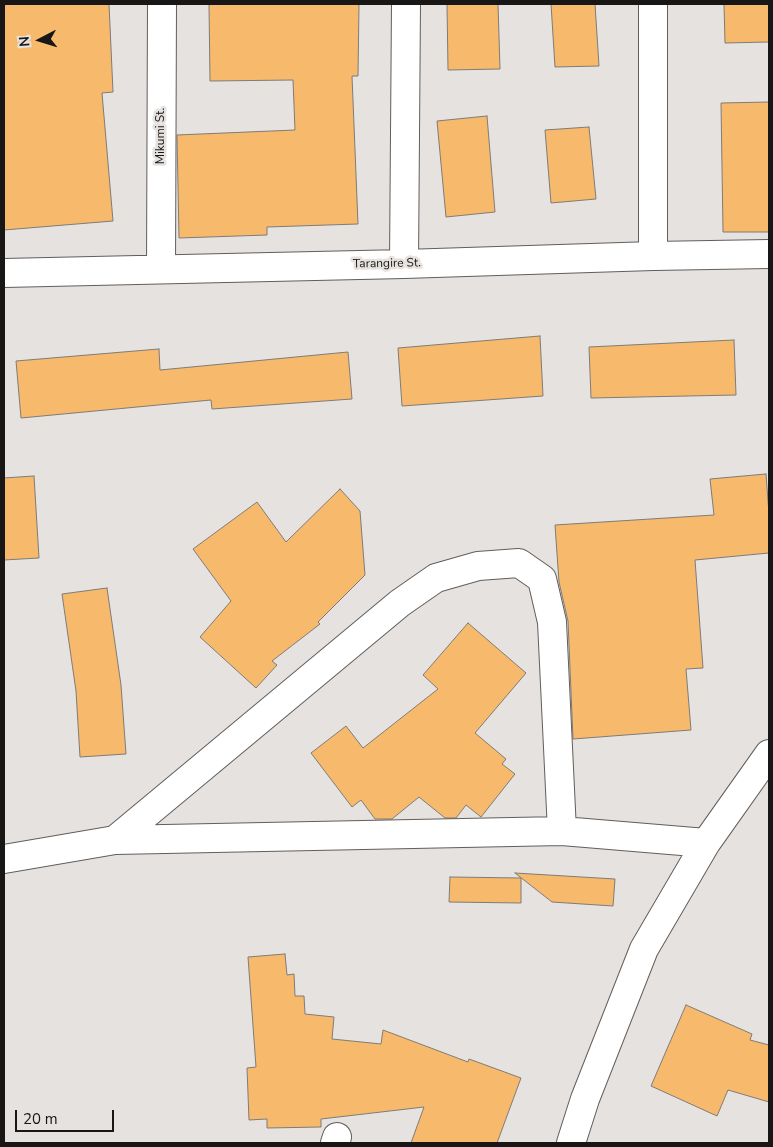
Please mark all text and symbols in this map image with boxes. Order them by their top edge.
north arrow [15,15,65,65]
text: N [15,35,34,47]
street label: Mikumi St. [154,108,168,164]
street label: Tarangire St. [353,256,421,272]
scale bar [18,1100,116,1132]
text: 20 m [23,1109,58,1129]

